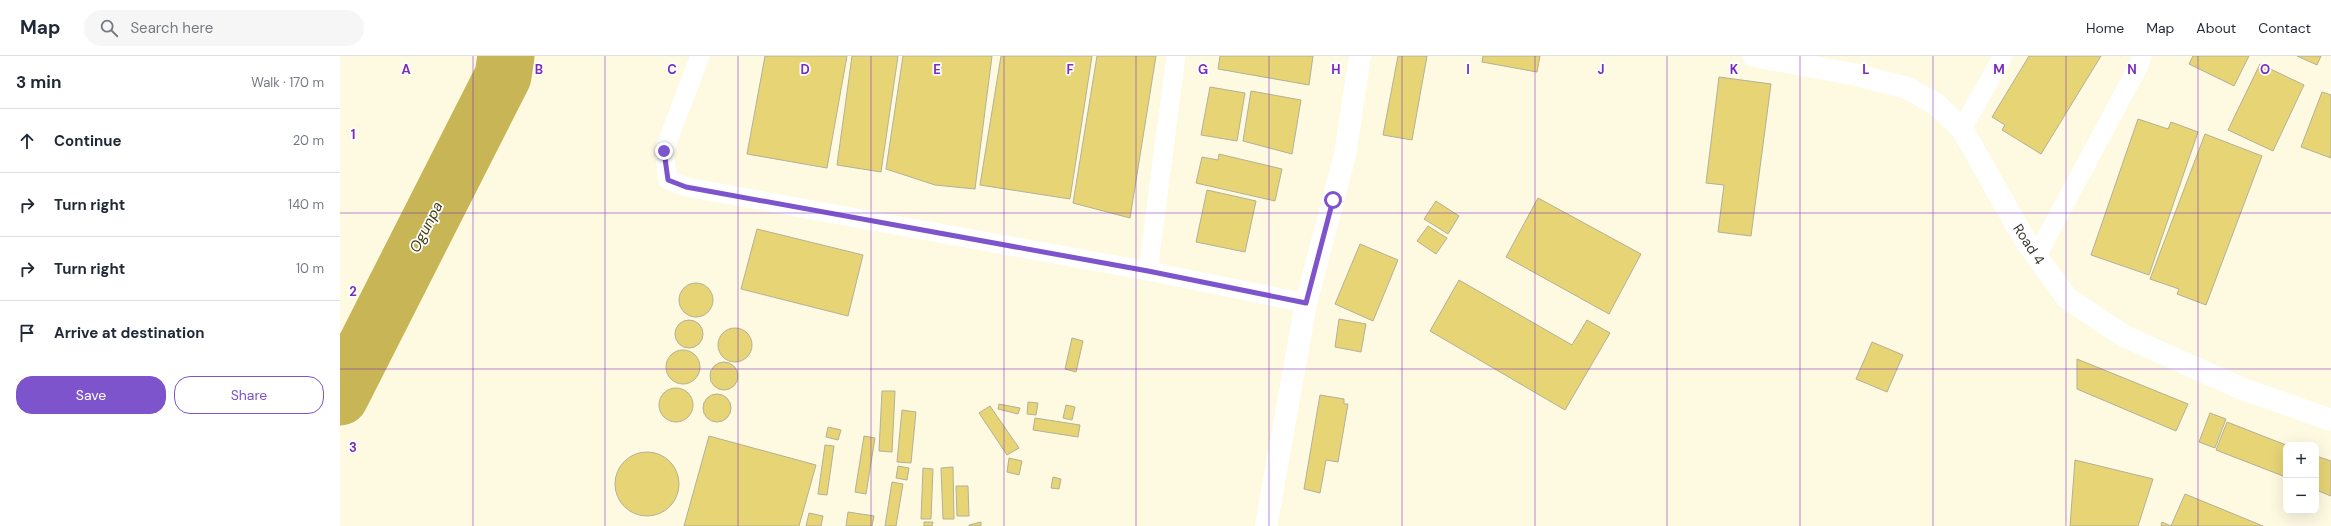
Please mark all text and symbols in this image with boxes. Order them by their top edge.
search box [84,10,364,46]
text: Map [20,15,60,40]
icon: search [98,17,120,39]
text: Search here [130,18,213,38]
text: Home [2086,19,2124,37]
text: Map [2146,19,2174,37]
text: About [2196,19,2236,37]
text: Contact [2258,19,2311,37]
text: A [401,61,411,78]
text: B [535,61,543,78]
text: C [667,61,677,78]
text: D [800,61,810,78]
text: E [933,61,941,78]
text: F [1066,61,1074,78]
text: G [1198,61,1208,78]
text: H [1331,61,1341,78]
text: I [1466,61,1470,78]
text: J [1597,61,1605,78]
text: K [1730,61,1739,78]
text: L [1862,61,1870,78]
text: M [1993,61,2005,78]
text: N [2127,61,2137,78]
text: O [2260,61,2270,78]
text: 3 min [16,71,61,93]
text: Walk · 170 m [251,74,324,91]
text: 1 [351,126,355,143]
icon: ahead [16,130,38,152]
text: Continue [54,131,122,151]
text: 20 m [293,132,324,149]
route end [655,142,673,160]
route start [1324,191,1342,209]
icon: right [16,194,38,216]
text: Turn right [54,195,125,215]
text: 140 m [288,196,324,213]
water label: Ogunpa [405,198,447,256]
street label: Road 4 [2009,220,2049,268]
icon: right [16,258,38,280]
text: Turn right [54,259,125,279]
text: 10 m [296,260,324,277]
text: 2 [349,283,357,300]
icon: arrive [16,322,38,344]
text: Arrive at destination [54,323,205,343]
button: Save [16,376,166,414]
button: Share [174,376,324,414]
text: 3 [349,439,357,456]
map controls [2283,442,2319,514]
button: + [2283,442,2319,478]
button: − [2283,478,2319,514]

